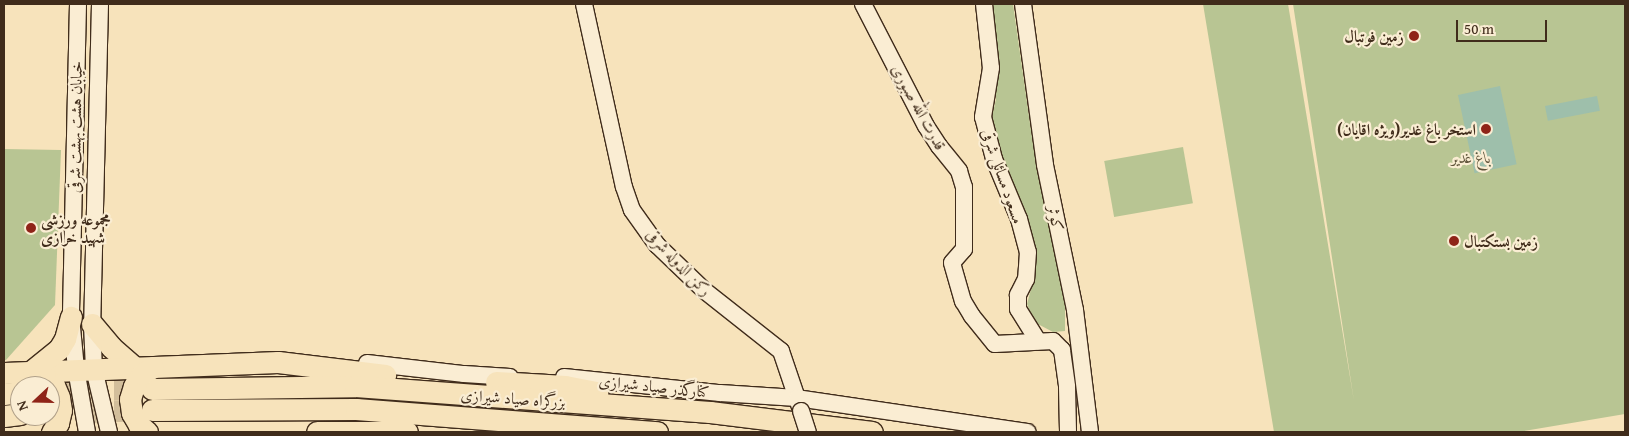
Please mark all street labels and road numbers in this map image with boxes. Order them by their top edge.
street label: خیابان هشت بهشت شرقی [64,61,86,193]
street label: قدرت الله صبوری [888,61,950,153]
street label: مسعود مسائلی شرقی [978,126,1028,226]
street label: کوثر [1044,203,1068,233]
street label: رکن الدوله شرقی [642,224,716,300]
street label: کنارگذر صیاد شیرازی [598,371,710,401]
street label: بزرگراه صیاد شیرازی [460,385,566,411]

